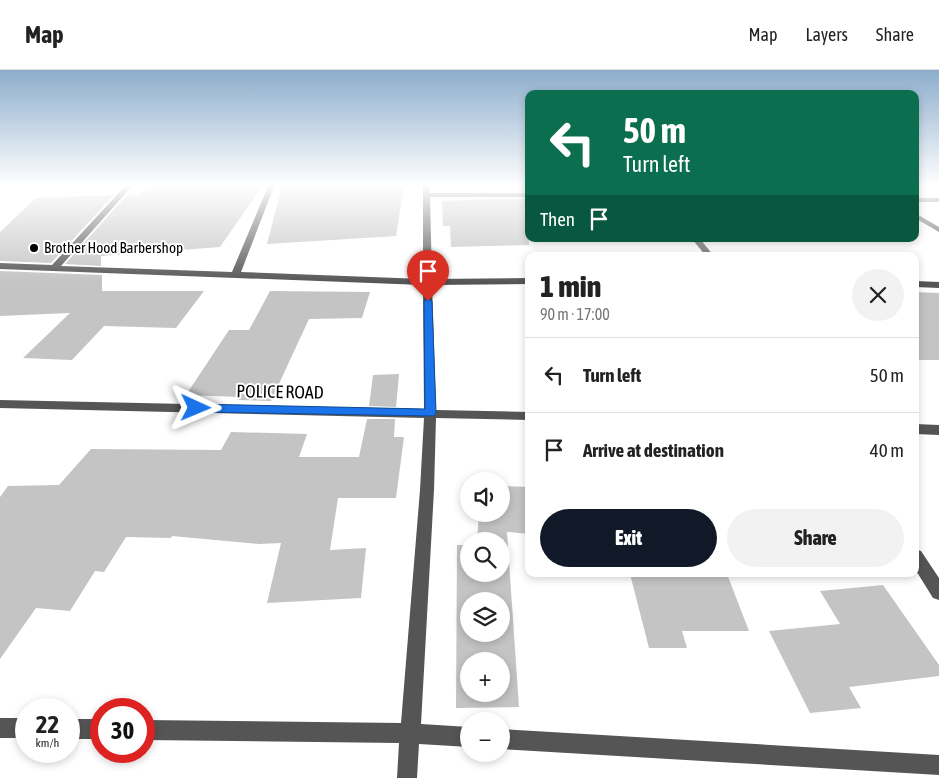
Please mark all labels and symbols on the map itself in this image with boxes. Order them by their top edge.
place label: Brother Hood Barbershop [44,239,183,256]
marker: Brother Hood Barbershop [28,242,40,254]
pin [407,250,449,301]
street label: POLICE ROAD [236,380,324,403]
position arrow [169,381,221,433]
speed limit sign: 30 [90,698,155,763]

